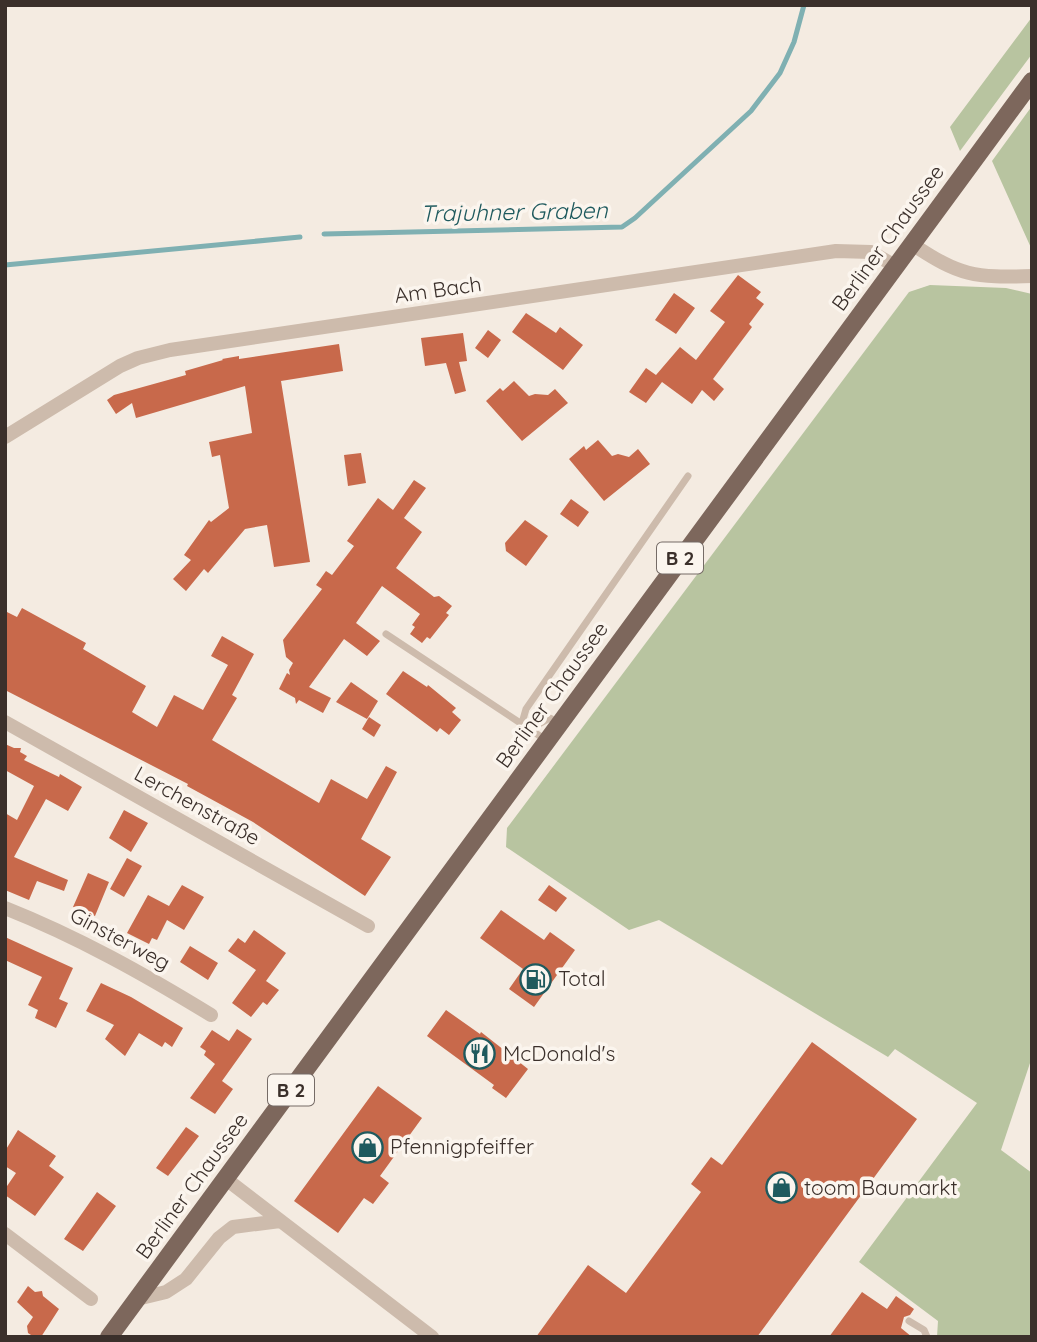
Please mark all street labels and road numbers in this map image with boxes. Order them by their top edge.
street label: Berliner Chaussee [825,159,949,316]
street label: Am Bach [393,270,483,308]
road number: B 2 [657,542,703,573]
street label: Berliner Chaussee [489,616,613,773]
street label: Lerchenstraße [130,760,265,850]
street label: Ginsterweg [66,901,175,975]
road number: B 2 [268,1074,314,1106]
street label: Berliner Chaussee [129,1107,253,1264]

